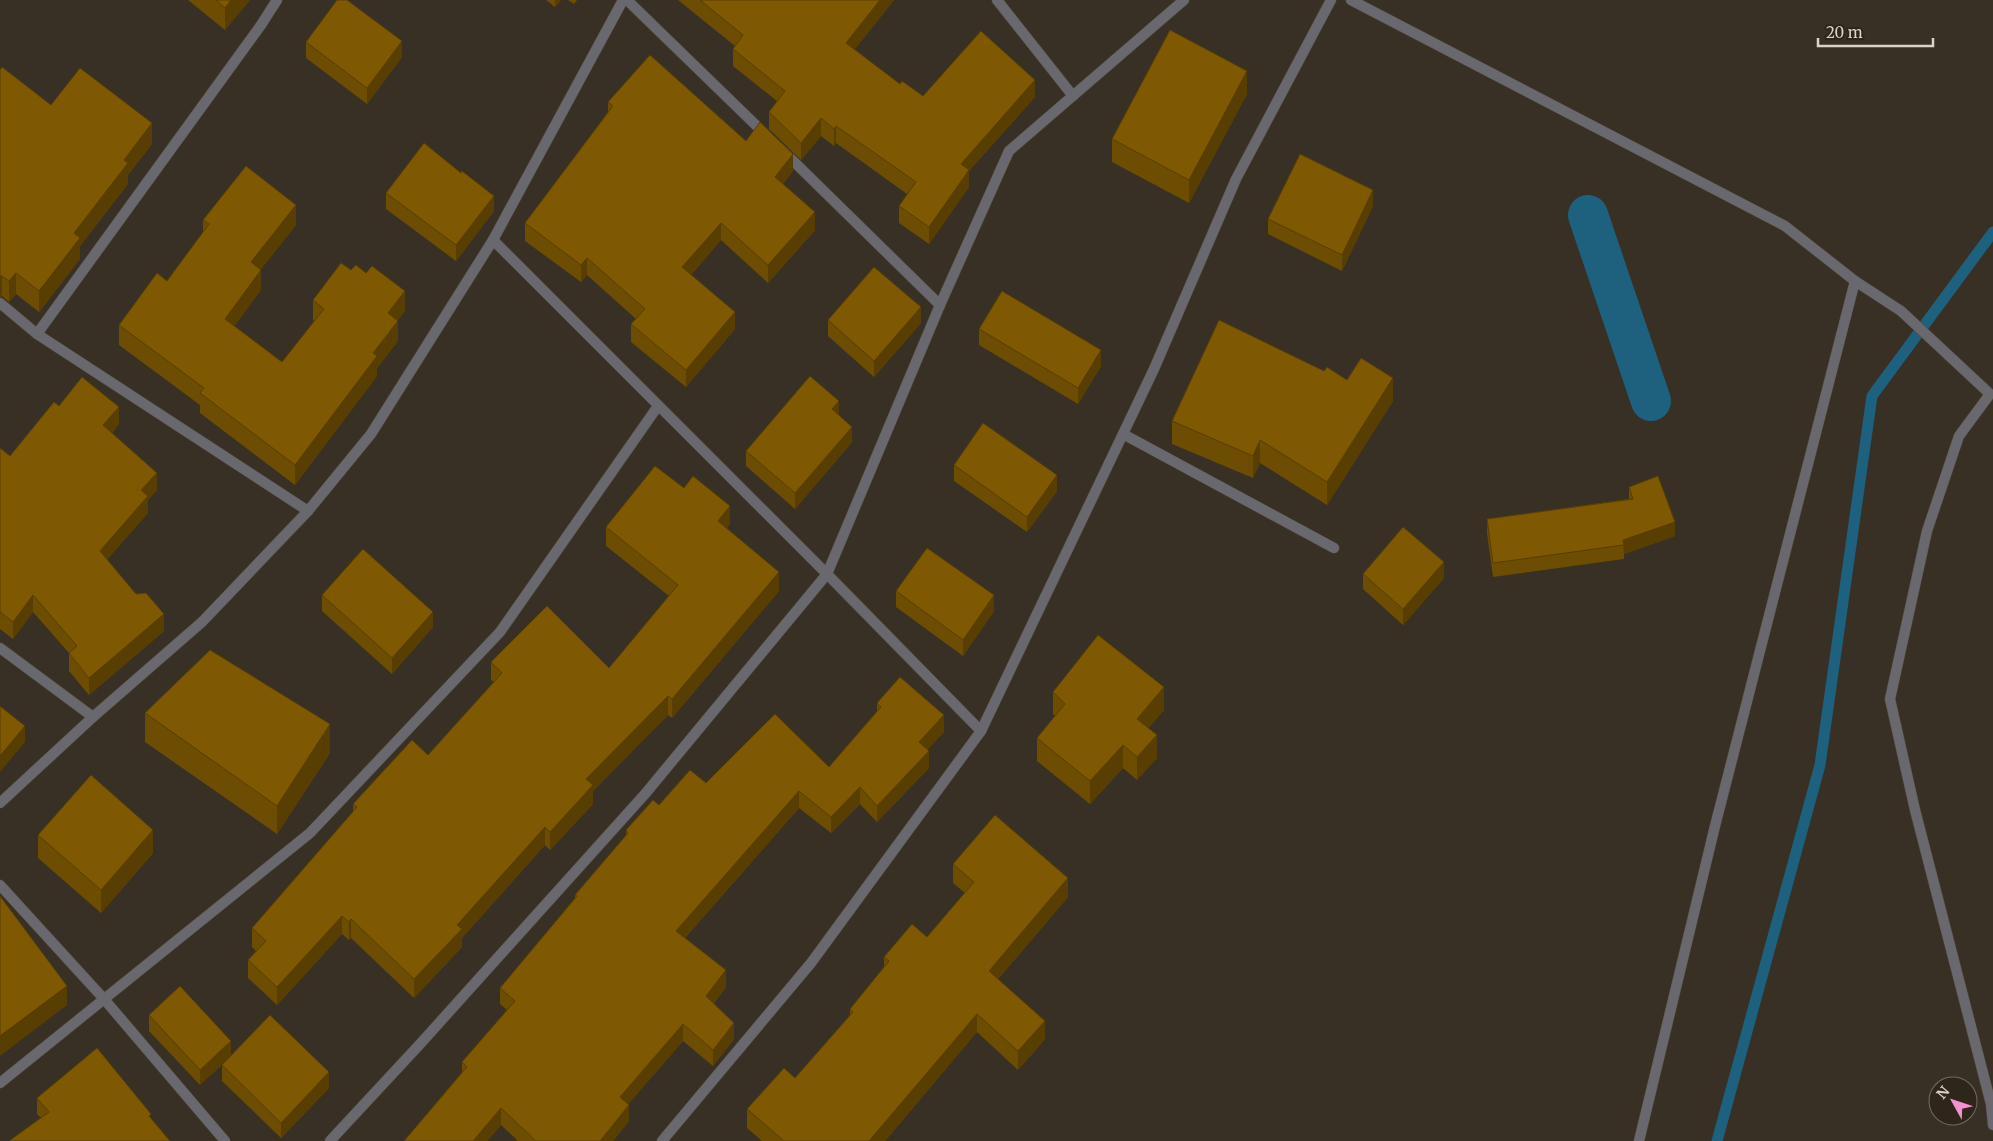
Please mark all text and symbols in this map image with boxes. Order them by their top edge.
scale bar [1818,15,1933,47]
text: 20 m [1826,23,1863,42]
north arrow [1928,1076,1978,1126]
text: N [1933,1083,1953,1103]

